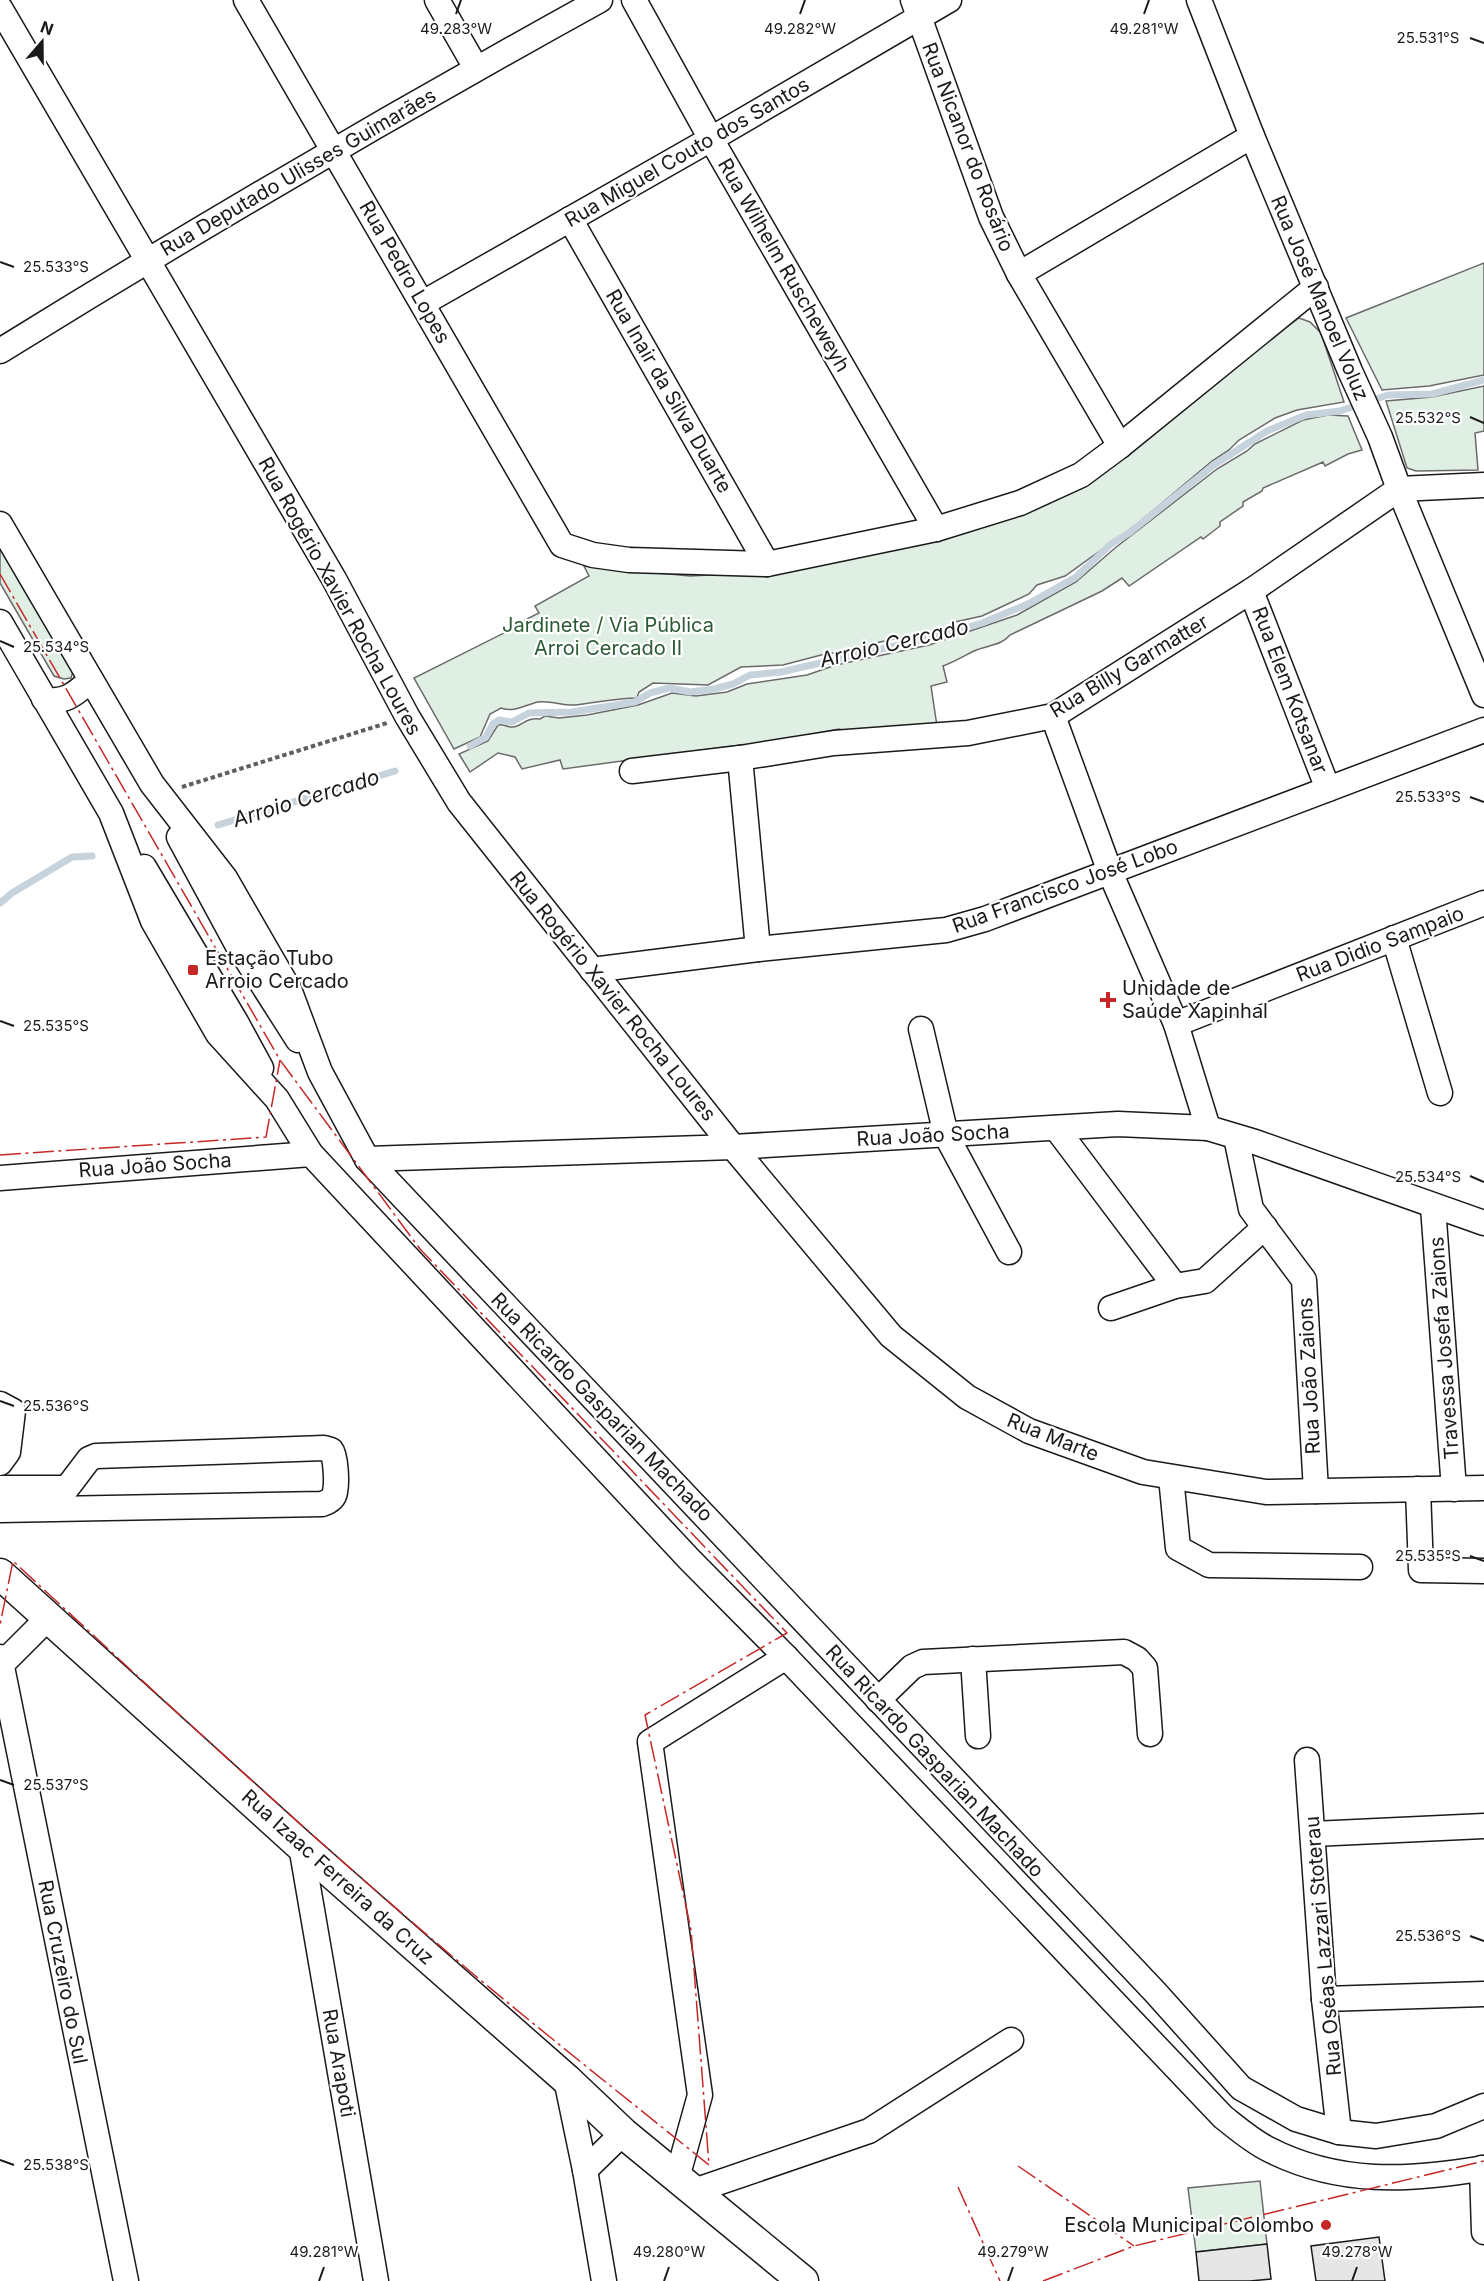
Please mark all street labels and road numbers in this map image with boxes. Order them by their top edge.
street label: Rua Nicanor do Rosário [917,39,1019,255]
street label: Rua Miguel Couto dos Santos [561,72,813,232]
street label: Rua Deputado Ulisses Guimarães [156,83,440,261]
street label: Rua Wilhelm Ruscheweyh [713,154,855,376]
street label: Rua José Manoel Voluz [1266,192,1374,404]
street label: Rua Pedro Lopes [354,196,456,348]
street label: Rua Inair da Silva Duarte [601,285,737,497]
street label: Rua Rogério Xavier Rocha Loures [253,453,427,739]
street label: Rua Elem Kotsanar [1247,603,1333,777]
street label: Rua Billy Garmatter [1045,609,1213,723]
street label: Rua Francisco José Lobo [949,834,1181,938]
street label: Rua Rogério Xavier Rocha Loures [505,866,721,1126]
street label: Rua Didio Sampaio [1293,901,1467,987]
street label: Rua João Socha [856,1119,1010,1151]
street label: Rua João Socha [78,1148,232,1182]
street label: Travessa Josefa Zaions [1424,1236,1464,1460]
street label: Rua Ricardo Gasparian Machado [486,1288,718,1526]
street label: Rua João Zaions [1293,1297,1325,1455]
street label: Rua Marte [1004,1408,1102,1466]
street label: Rua Ricardo Gasparian Machado [821,1640,1049,1882]
street label: Rua Izaac Ferreira da Cruz [237,1784,439,1970]
street label: Rua Oséas Lazzari Stoterau [1300,1815,1346,2077]
street label: Rua Cruzeiro do Sul [33,1878,93,2066]
street label: Rua Arapoti [318,2007,360,2119]

